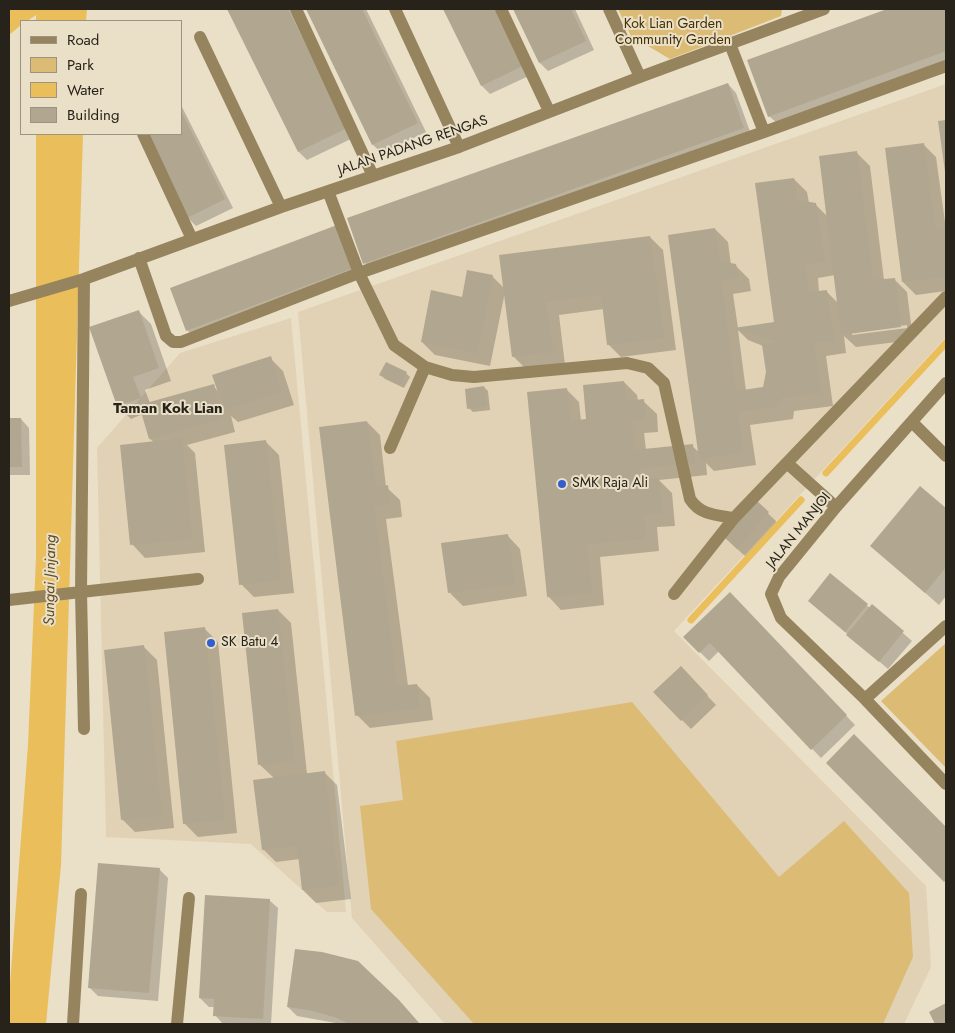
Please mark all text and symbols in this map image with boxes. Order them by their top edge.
park label: Kok Lian Garden Community Garden [615,17,731,49]
legend [20,20,182,135]
text: Road [67,29,99,51]
text: Park [67,54,94,76]
text: Water [67,79,104,101]
text: Building [67,104,119,126]
street label: JALAN PADANG RENGAS [336,112,490,180]
district label: Taman Kok Lian [113,400,223,418]
place label: SMK Raja Ali [572,476,648,492]
marker: SMK Raja Ali [556,478,568,490]
street label: JALAN MANJOI [763,490,835,572]
water label: Sungai Jinjang [41,534,61,626]
place label: SK Batu 4 [221,635,278,651]
marker: SK Batu 4 [205,637,217,649]

